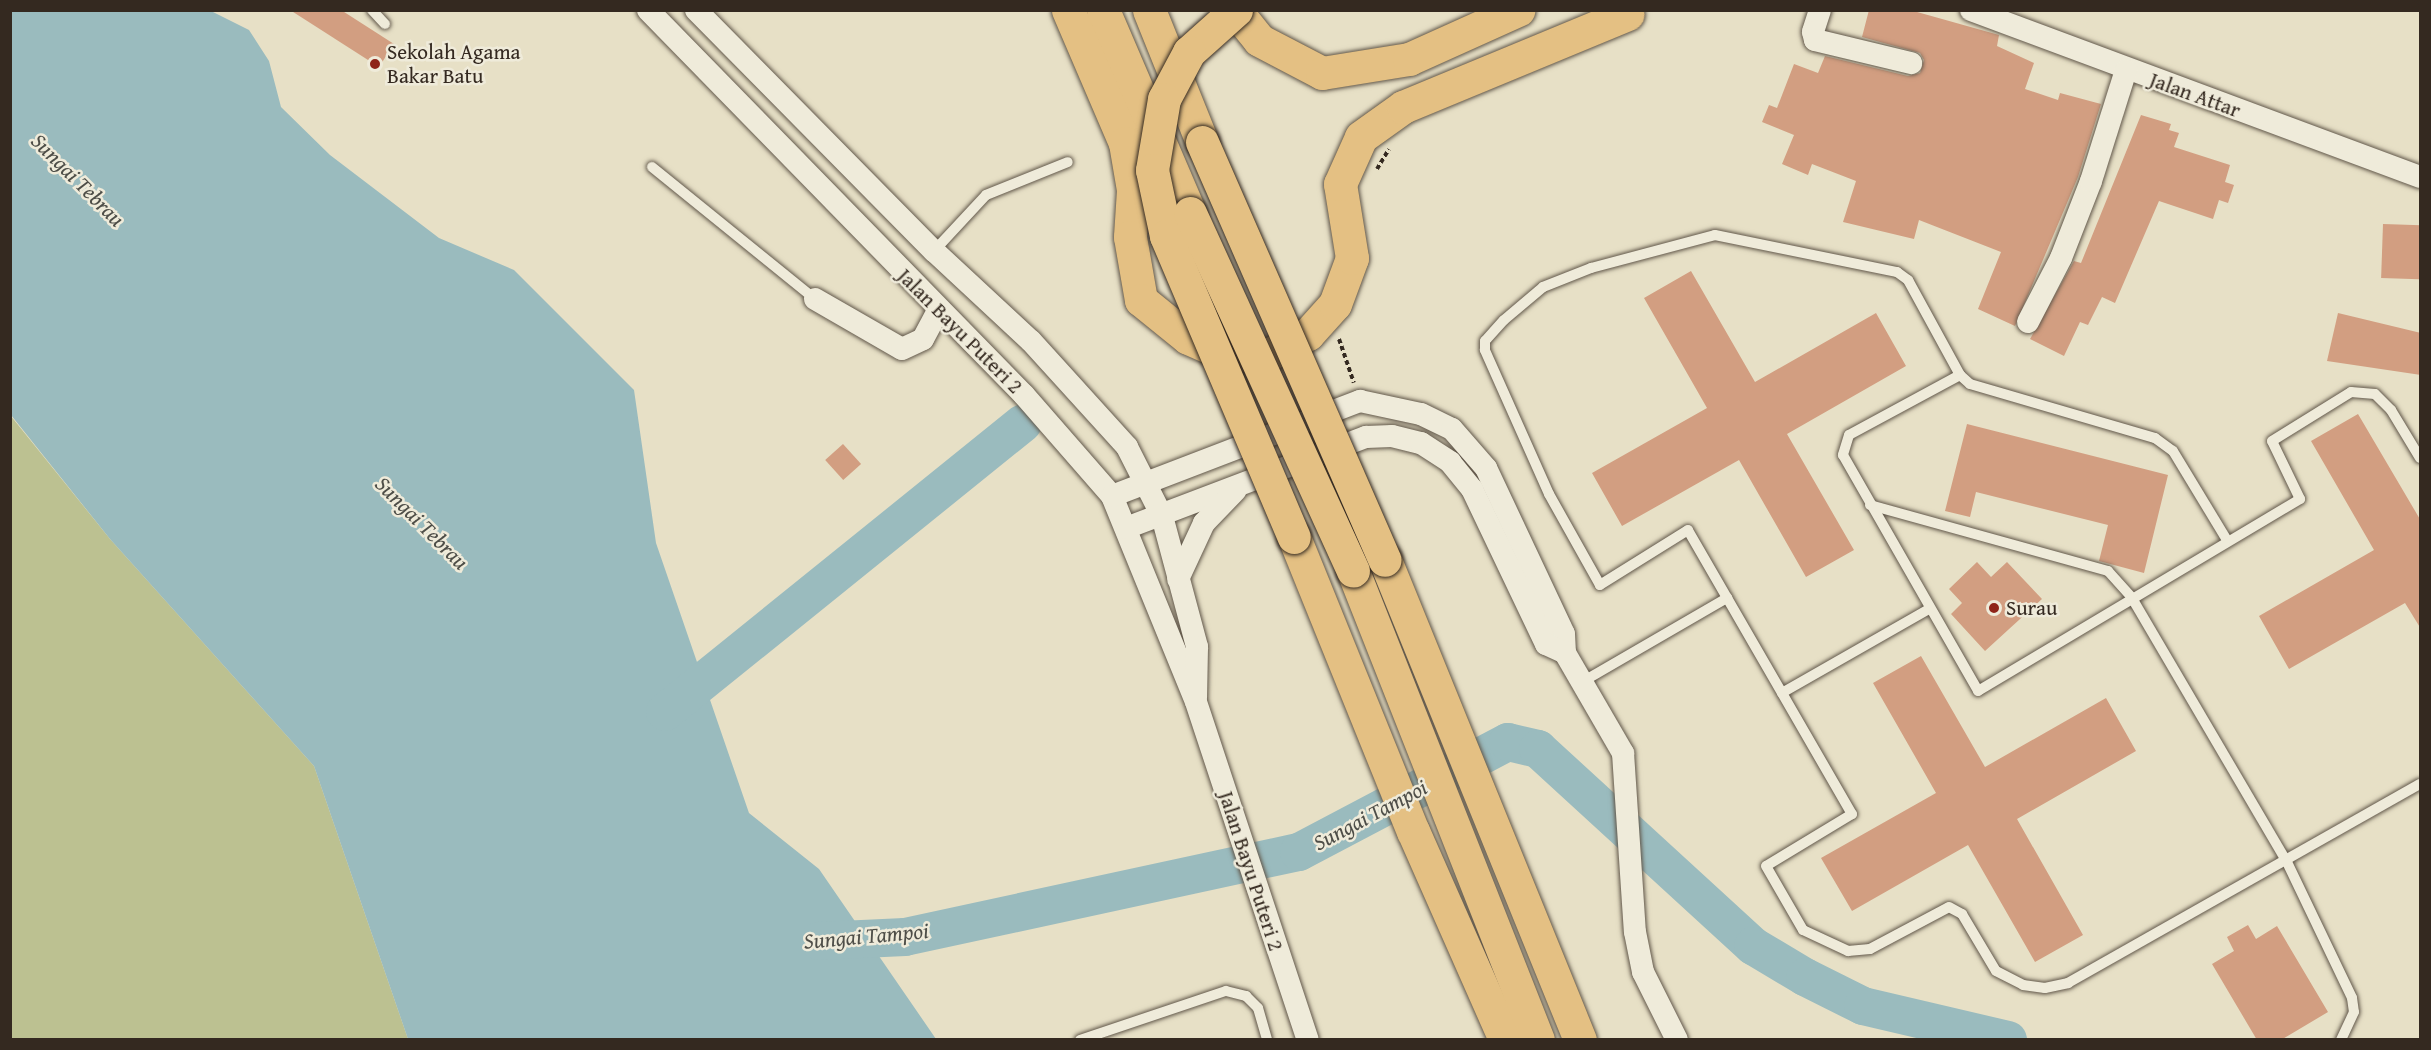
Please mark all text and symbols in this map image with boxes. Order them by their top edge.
place label: Sekolah Agama Bakar Batu [387,39,520,89]
marker: Sekolah Agama Bakar Batu [368,57,382,71]
street label: Jalan Attar [2146,67,2244,123]
water label: Sungai Tebrau [26,128,130,232]
street label: Jalan Bayu Puteri 2 [892,263,1028,399]
water label: Sungai Tebrau [370,471,474,575]
place label: Surau [2006,595,2057,621]
marker: Surau [1987,601,2001,615]
water label: Sungai Tampoi [1309,774,1431,856]
street label: Jalan Bayu Puteri 2 [1213,788,1289,954]
water label: Sungai Tampoi [802,917,930,955]

